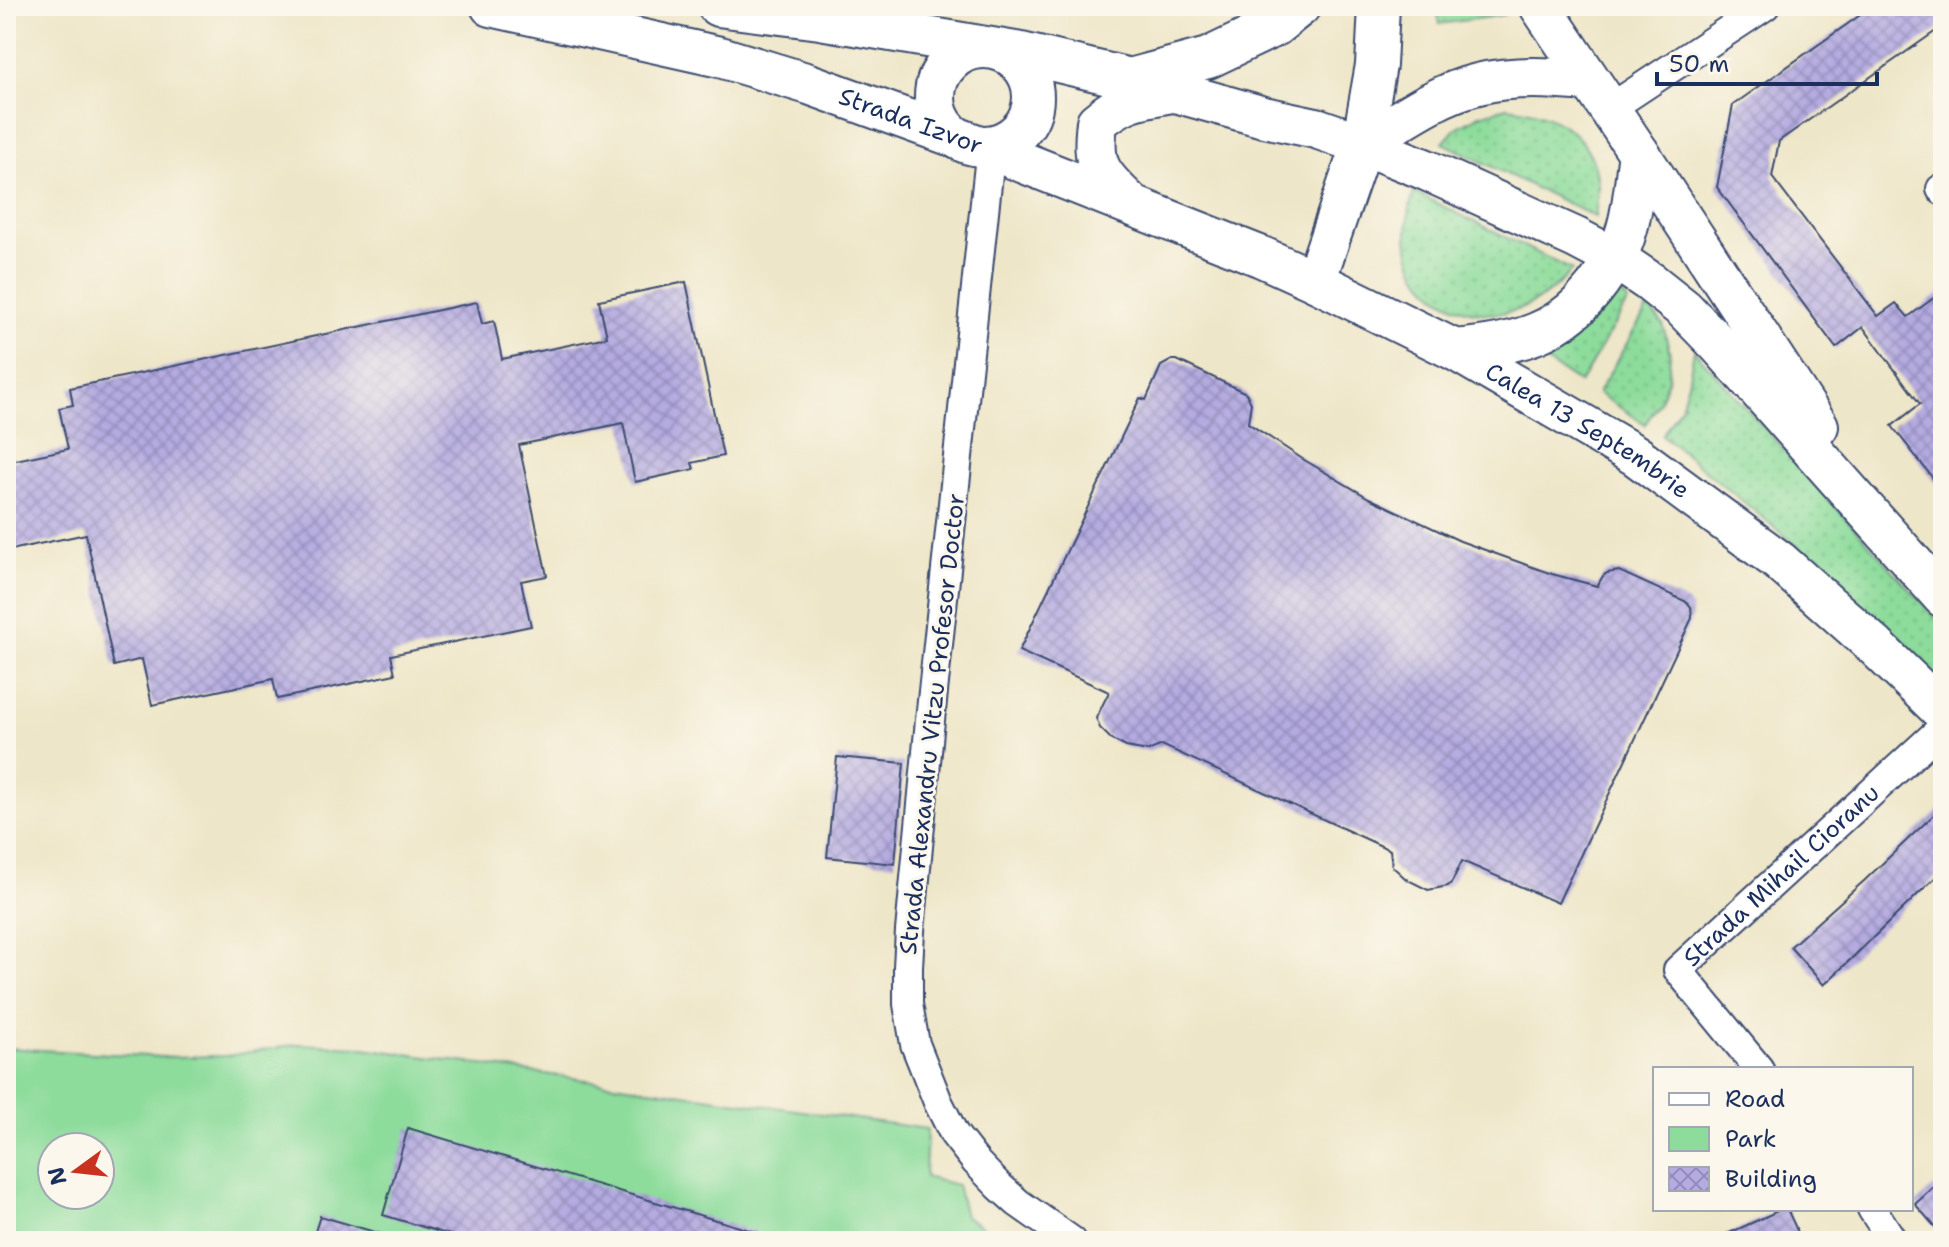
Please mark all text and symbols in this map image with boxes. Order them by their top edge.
scale bar [1657,36,1877,86]
text: 50 m [1669,48,1729,80]
street label: Strada Izvor [835,80,987,162]
street label: Calea 13 Septembrie [1480,355,1696,506]
street label: Strada Alexandru Vitzu Profesor Doctor [892,492,972,956]
street label: Strada Mihail Cioranu [1676,777,1886,974]
legend [1653,1067,1913,1211]
text: Road [1725,1083,1785,1115]
text: Park [1725,1123,1777,1155]
north arrow [36,1131,116,1211]
text: Building [1725,1163,1817,1195]
text: N [41,1164,73,1188]

